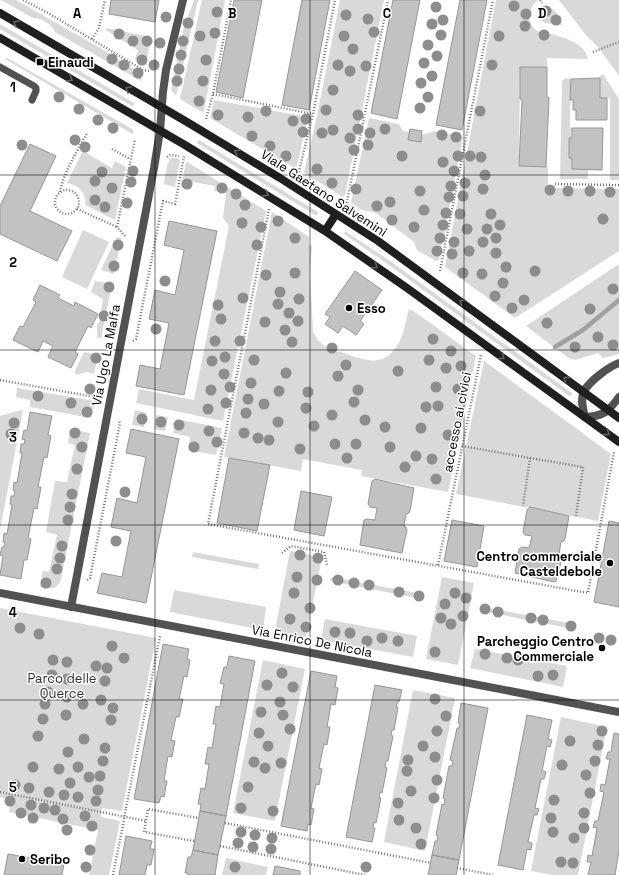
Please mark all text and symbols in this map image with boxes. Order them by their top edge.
text: A [73,5,82,22]
text: B [228,5,237,22]
text: C [383,5,391,22]
text: D [538,5,547,22]
one-way arrow [13,20,20,27]
place label: Einaudi [48,54,94,71]
marker: Einaudi [35,57,45,67]
one-way arrow [66,75,73,82]
text: 1 [10,79,16,96]
one-way arrow [125,86,132,93]
street label: Viale Gaetano Salvemini [257,146,391,240]
one-way arrow [234,150,241,157]
one-way arrow [262,190,269,197]
text: 2 [9,254,17,271]
one-way arrow [370,261,377,268]
place label: Esso [357,300,386,317]
one-way arrow [459,300,466,307]
street label: Via Ugo La Malfa [88,302,124,407]
marker: Esso [344,303,354,313]
one-way arrow [498,352,505,359]
street label: accesso ai civici [439,370,475,474]
one-way arrow [564,377,571,384]
text: 3 [9,429,17,446]
one-way arrow [603,429,610,436]
place label: Centro commerciale Casteldebole [476,548,602,580]
marker: Centro commerciale Casteldebole [605,558,615,568]
text: 4 [9,604,17,621]
street label: Via Enrico De Nicola [250,621,374,661]
place label: Parcheggio Centro Commerciale [477,633,594,665]
marker: Parcheggio Centro Commerciale [597,643,607,653]
park label: Parco delle Querce [27,670,97,702]
text: 5 [9,779,17,796]
place label: Seribo [30,851,70,868]
marker: Seribo [17,854,27,864]

